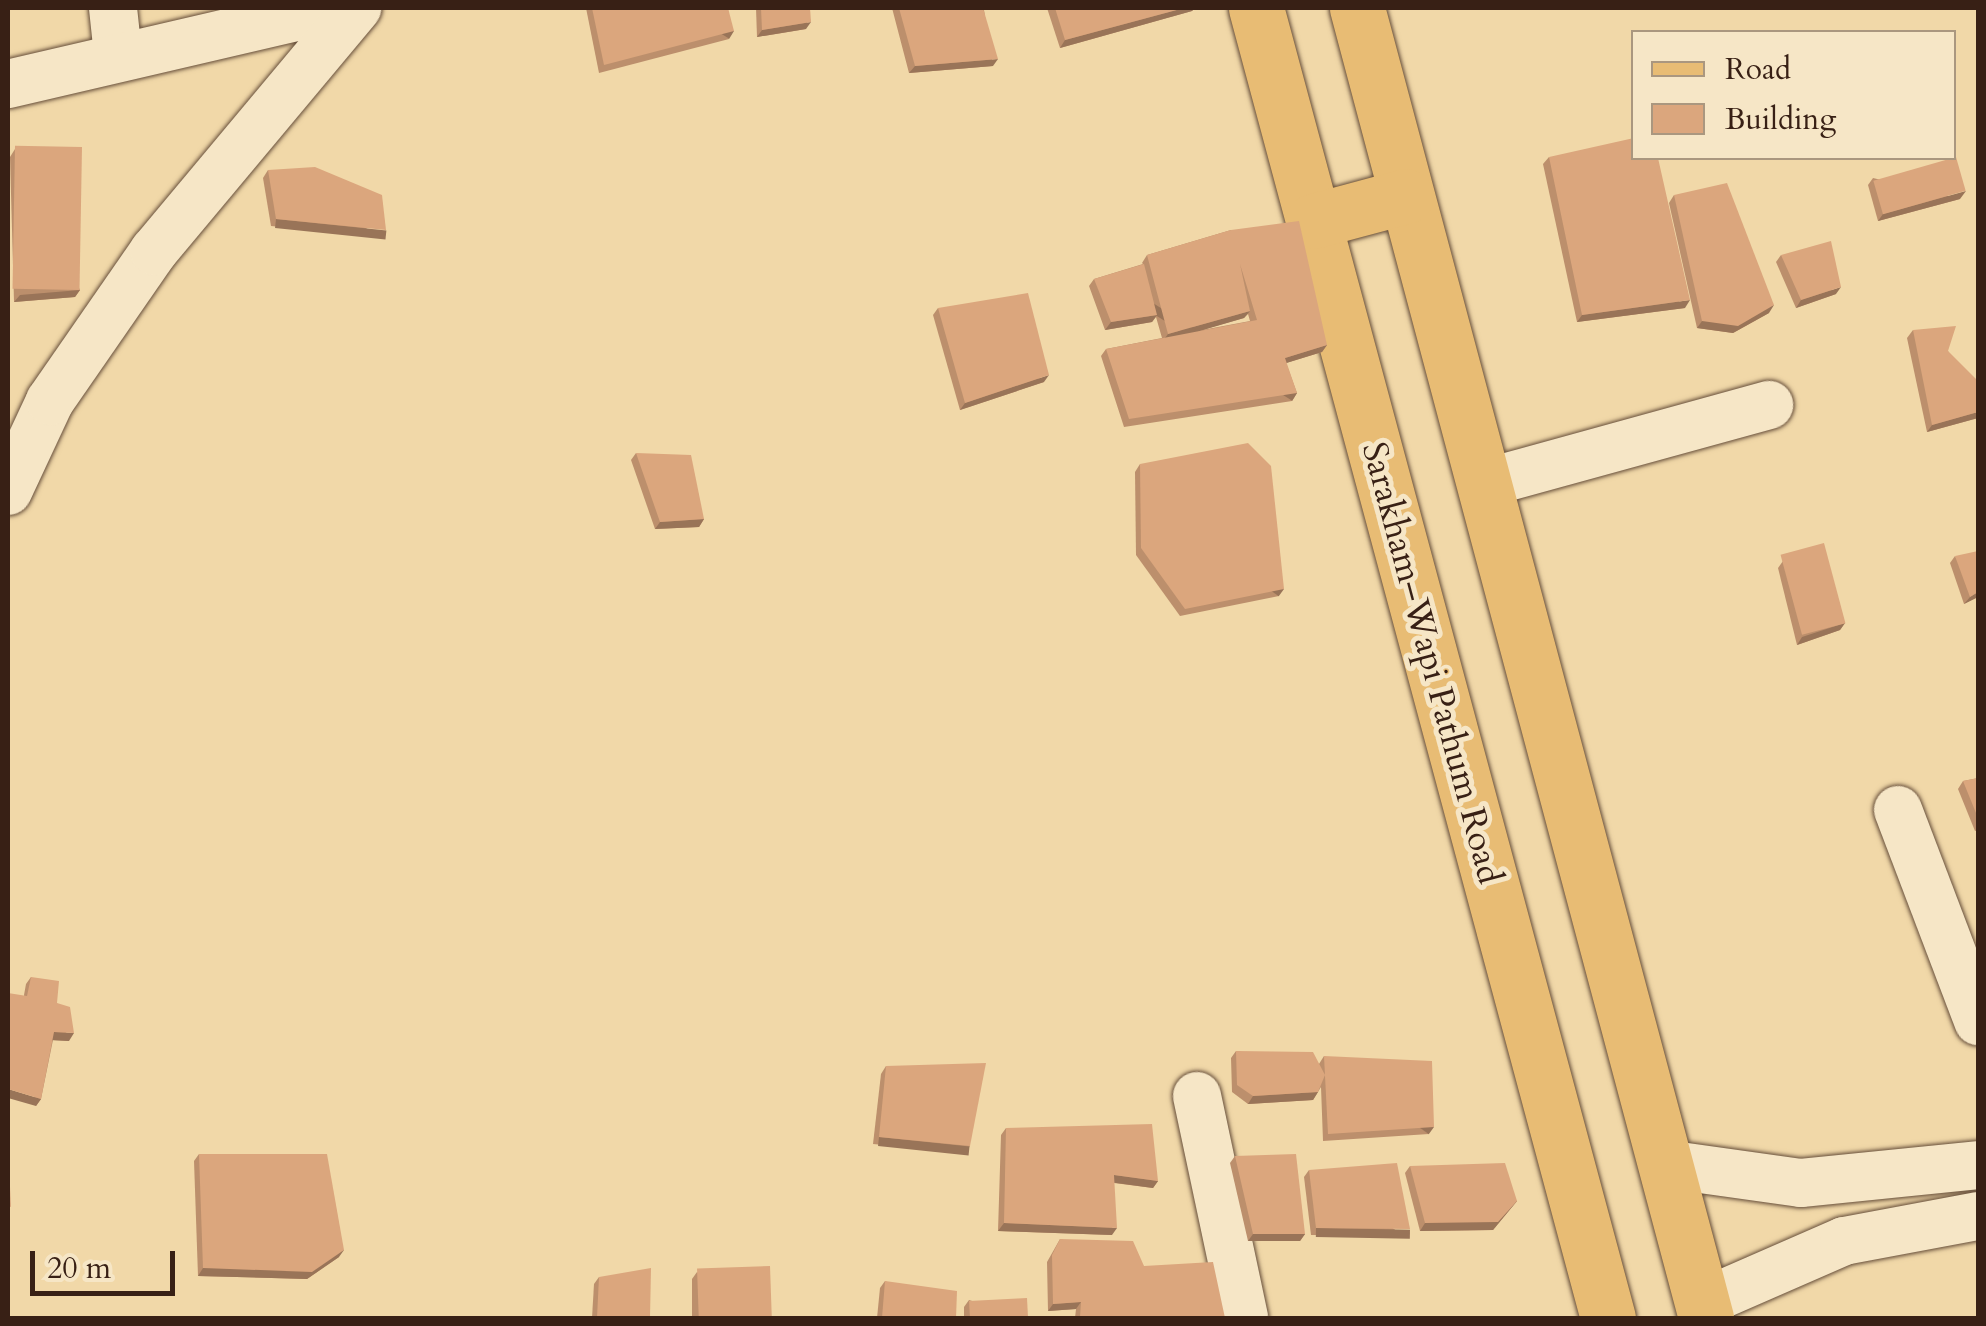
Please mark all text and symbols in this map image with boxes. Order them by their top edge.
legend [1631,30,1956,160]
text: Road [1725,49,1791,90]
text: Building [1725,99,1836,140]
street label: Sarakham–Wapi Pathum Road [1353,438,1511,888]
scale bar [35,1231,180,1293]
text: 20 m [47,1248,111,1289]

